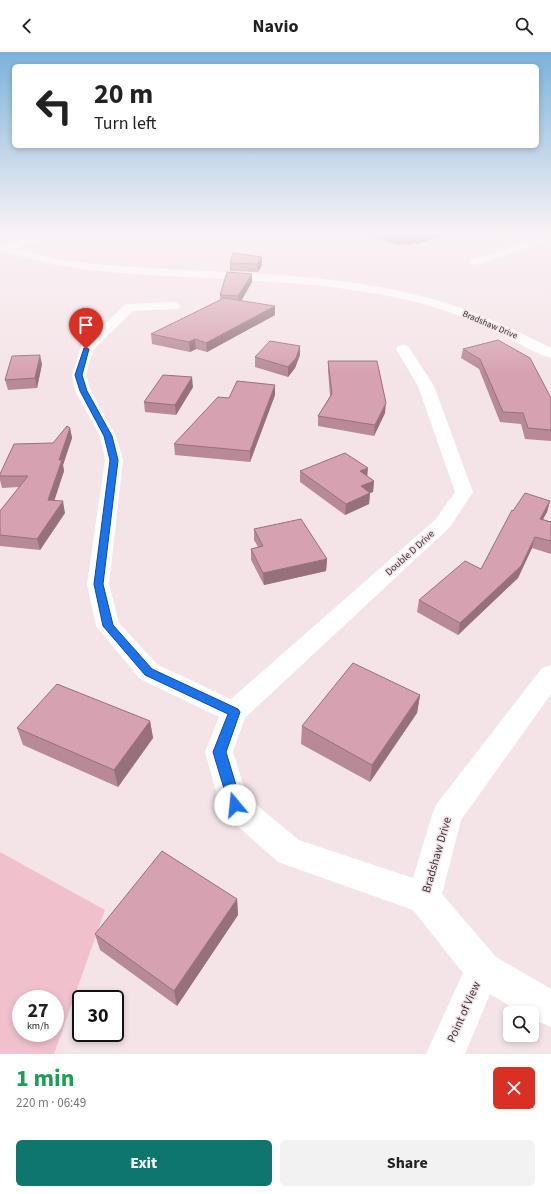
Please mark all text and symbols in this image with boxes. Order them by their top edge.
text: Navio [253,14,298,39]
icon: back [16,15,38,37]
icon: search [513,15,535,37]
text: 20 m [94,74,153,114]
icon: left [28,80,80,132]
text: Turn left [94,111,156,136]
pin [69,308,103,349]
street label: Bradshaw Drive [460,308,520,343]
icon: arrive [75,314,97,336]
street label: Double D Drive [382,527,438,579]
position arrow [214,784,256,826]
street label: Bradshaw Drive [418,815,456,895]
street label: Point of View [443,978,485,1045]
speed limit sign: 30 [72,990,124,1042]
text: 27 [27,997,49,1025]
map controls [503,1006,539,1042]
button: search [503,1006,539,1042]
text: km/h [27,1019,49,1033]
text: 1 min [16,1061,74,1096]
button: close [493,1067,535,1109]
text: 220 m · 06:49 [16,1094,86,1112]
button: Exit [16,1140,272,1186]
button: Share [280,1140,535,1186]

